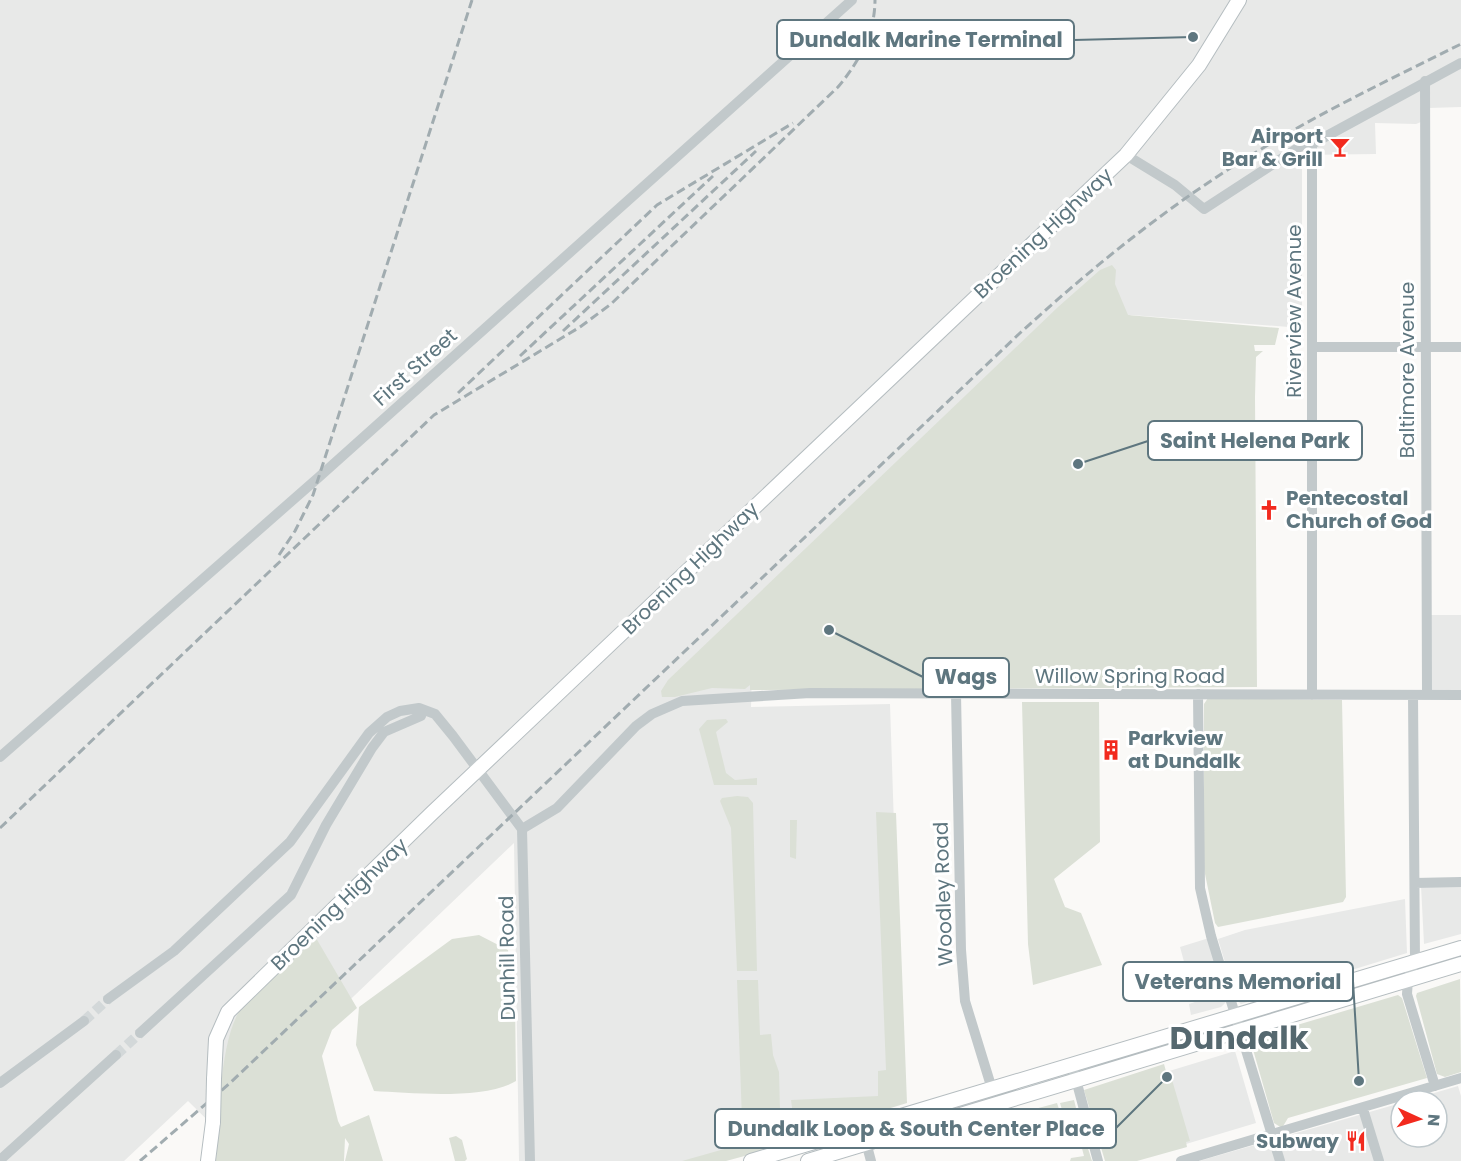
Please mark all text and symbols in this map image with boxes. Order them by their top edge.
callout: Dundalk Marine Terminal [777,20,1074,59]
text: Dundalk Marine Terminal [789,25,1063,54]
place label: Airport Bar & Grill [1222,122,1323,173]
bar icon: Airport Bar & Grill [1328,135,1352,159]
street label: Broening Highway [967,161,1119,305]
street label: Riverview Avenue [1280,224,1308,398]
street label: Baltimore Avenue [1393,282,1421,458]
street label: First Street [367,322,463,412]
callout: Saint Helena Park [1148,421,1362,460]
text: Saint Helena Park [1160,426,1350,455]
place label: Pentecostal Church of God [1286,484,1432,535]
street label: Broening Highway [615,495,765,641]
church icon: Pentecostal Church of God [1257,498,1281,522]
callout: Wags [923,658,1009,697]
text: Wags [935,662,997,691]
street label: Willow Spring Road [1035,662,1225,690]
place label: Parkview at Dundalk [1128,724,1241,775]
building icon: Parkview at Dundalk [1099,738,1123,762]
street label: Woodley Road [926,821,960,967]
street label: Broening Highway [264,831,414,977]
street label: Dunhill Road [492,895,522,1021]
callout: Veterans Memorial [1123,962,1353,1001]
text: Veterans Memorial [1135,967,1341,996]
district label: Dundalk [1169,1015,1309,1060]
north arrow [1389,1089,1449,1149]
callout: Dundalk Loop & South Center Place [715,1109,1116,1148]
text: N [1422,1113,1445,1127]
text: Dundalk Loop & South Center Place [727,1114,1105,1143]
place label: Subway [1256,1127,1339,1155]
restaurant icon: Subway [1344,1129,1368,1153]

